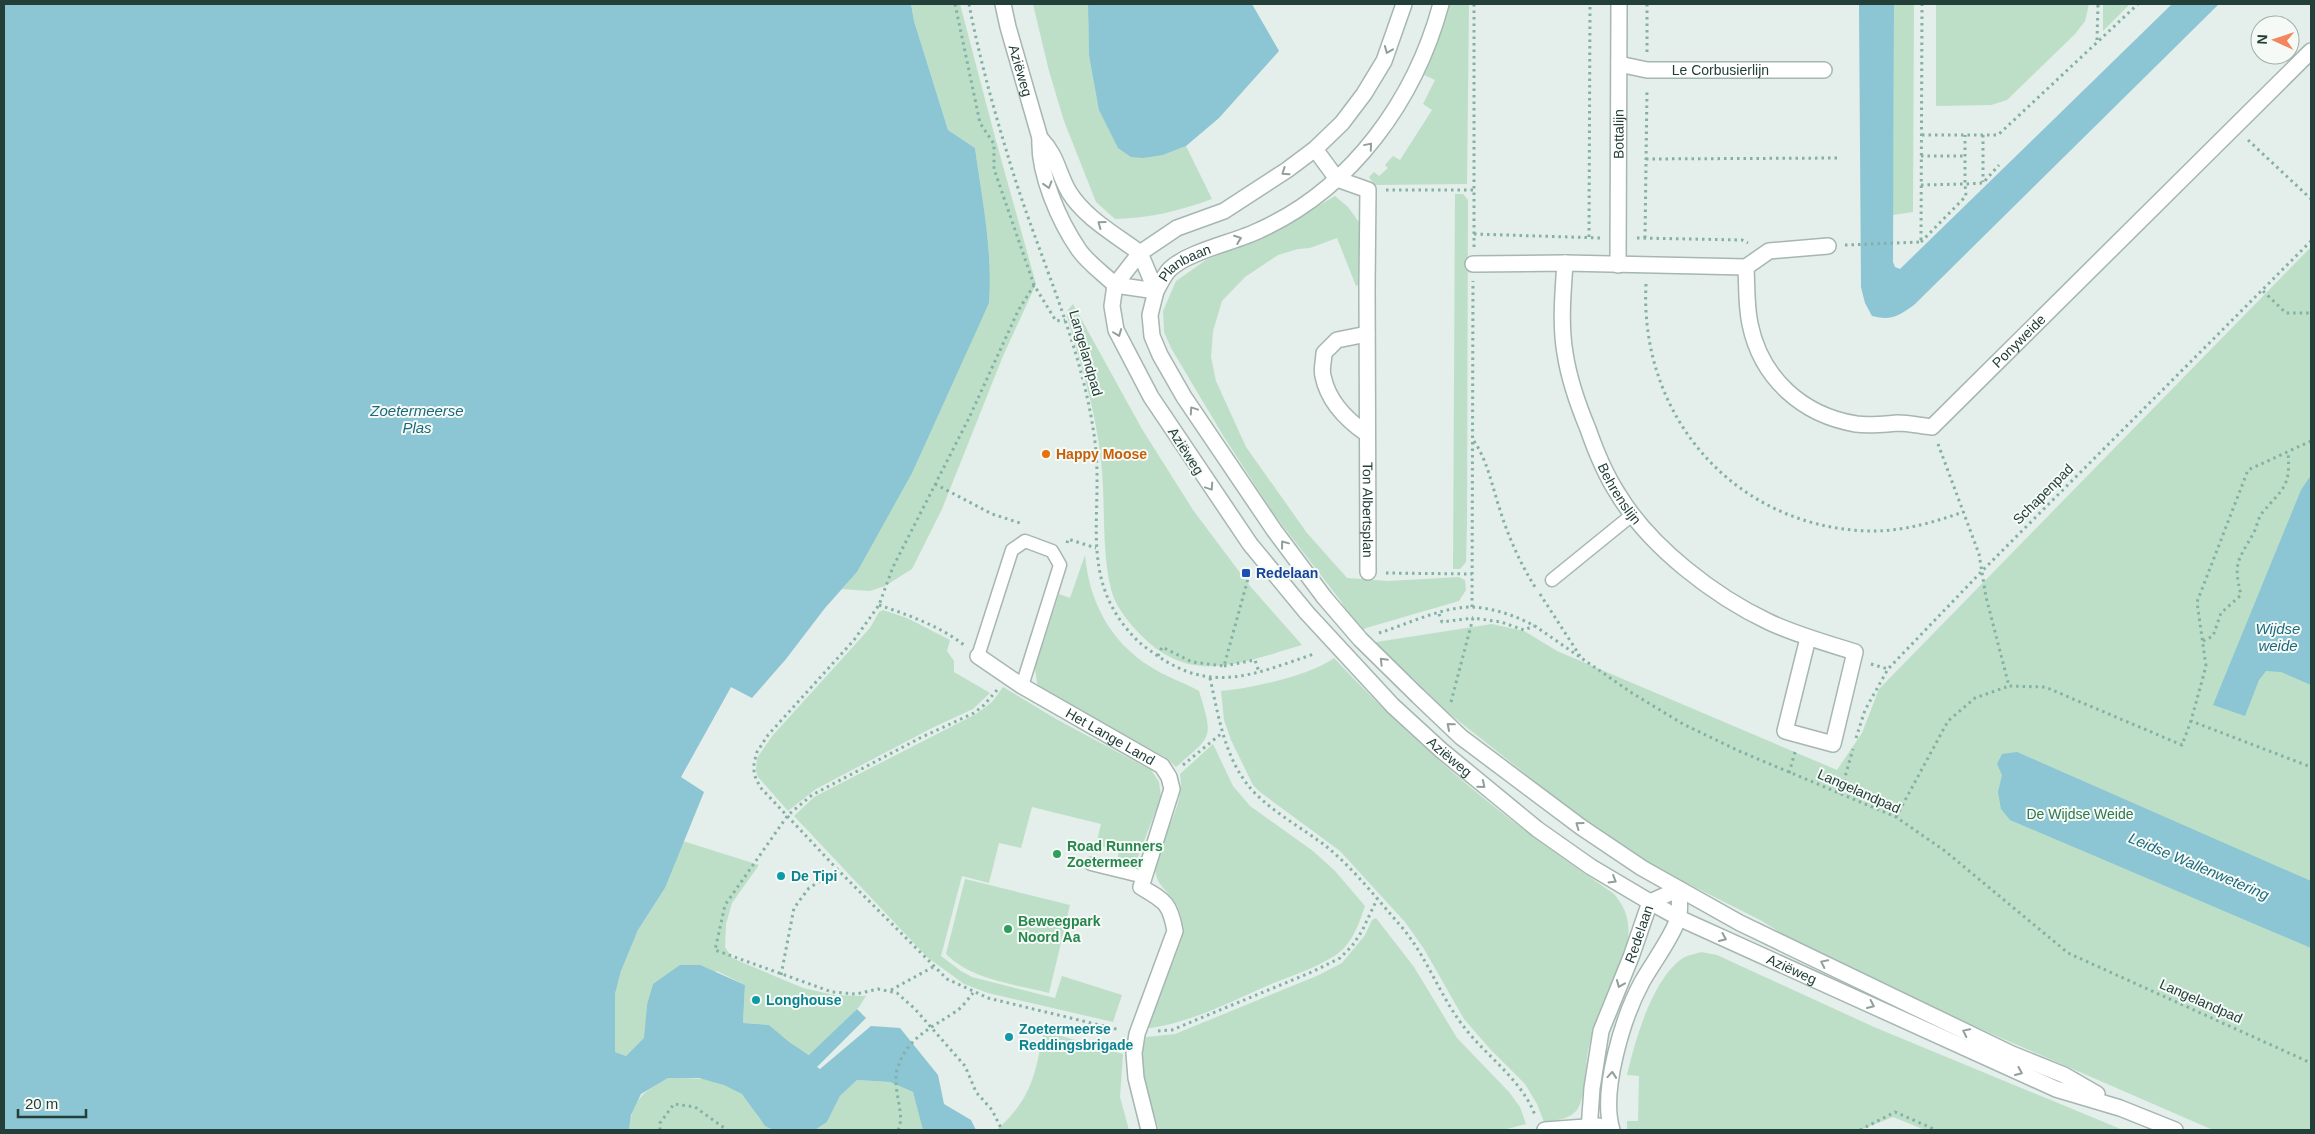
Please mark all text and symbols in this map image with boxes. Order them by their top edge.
north arrow [2250,15,2300,65]
text: N [2254,34,2270,45]
street label: Aziëweg [1006,43,1036,98]
one-way arrow [1384,45,1395,54]
street label: Le Corbusierlijn [1672,62,1769,78]
street label: Bottalijn [1610,109,1627,159]
one-way arrow [1363,142,1372,151]
one-way arrow [1281,166,1290,175]
one-way arrow [1043,180,1053,189]
one-way arrow [1097,221,1107,230]
one-way arrow [1233,235,1242,245]
street label: Planbaan [1155,241,1213,284]
street label: Langelandpad [1066,308,1106,398]
street label: Ponyweide [1989,311,2049,371]
one-way arrow [1112,328,1122,337]
water label: Zoetermeerse Plas [369,402,464,436]
one-way arrow [1189,406,1199,415]
street label: Aziëweg [1165,424,1207,478]
place label: Happy Moose [1056,446,1147,462]
marker: Happy Moose [1040,448,1052,460]
street label: Behrenslijn [1594,461,1645,527]
street label: Schapenpad [2010,461,2076,527]
street label: Ton Albertsplan [1360,462,1376,558]
one-way arrow [1204,481,1213,491]
one-way arrow [1282,541,1290,550]
place label: Redelaan [1256,565,1318,581]
marker: Redelaan [1240,567,1252,579]
water label: Wijdse weide [2256,620,2300,654]
one-way arrow [1380,658,1389,667]
street label: Het Lange Land [1063,705,1158,768]
one-way arrow [1446,723,1455,732]
street label: Aziëweg [1424,734,1475,780]
street label: Langelandpad [1815,766,1903,816]
one-way arrow [1476,779,1485,788]
park label: De Wijdse Weide [2026,806,2134,822]
one-way arrow [1575,822,1585,831]
water label: Leidse Wallenwetering [2126,829,2272,904]
place label: Road Runners Zoetermeer [1067,838,1163,870]
marker: Road Runners Zoetermeer [1051,848,1063,860]
place label: De Tipi [791,868,837,884]
marker: De Tipi [775,870,787,882]
one-way arrow [1608,874,1617,884]
street label: Redelaan [1621,903,1656,965]
place label: Beweegpark Noord Aa [1018,913,1101,945]
marker: Beweegpark Noord Aa [1002,923,1014,935]
one-way arrow [1718,932,1727,943]
street label: Aziëweg [1764,951,1819,987]
one-way arrow [1820,959,1829,969]
street label: Langelandpad [2157,976,2245,1026]
one-way arrow [1616,979,1627,988]
place label: Longhouse [766,992,842,1008]
marker: Longhouse [750,994,762,1006]
one-way arrow [1866,999,1875,1009]
place label: Zoetermeerse Reddingsbrigade [1019,1021,1134,1053]
one-way arrow [1963,1028,1972,1038]
marker: Zoetermeerse Reddingsbrigade [1003,1031,1015,1043]
one-way arrow [2014,1066,2023,1077]
one-way arrow [1606,1071,1617,1079]
scale bar [18,1086,85,1118]
text: 20 m [25,1095,58,1112]

